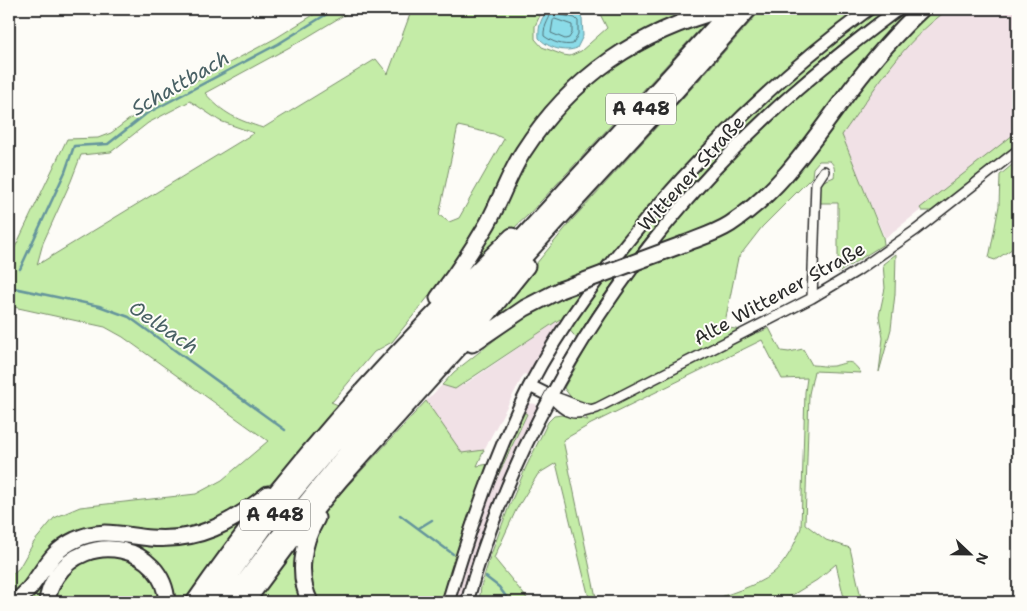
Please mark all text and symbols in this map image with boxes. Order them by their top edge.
water label: Schattbach [126,44,234,122]
road number: A 448 [606,94,676,125]
street label: Wittener Straße [632,110,750,237]
street label: Alte Wittener Straße [689,236,869,351]
water label: Oelbach [124,294,204,360]
road number: A 448 [240,500,310,530]
north arrow [944,528,994,578]
text: N [972,550,992,567]

